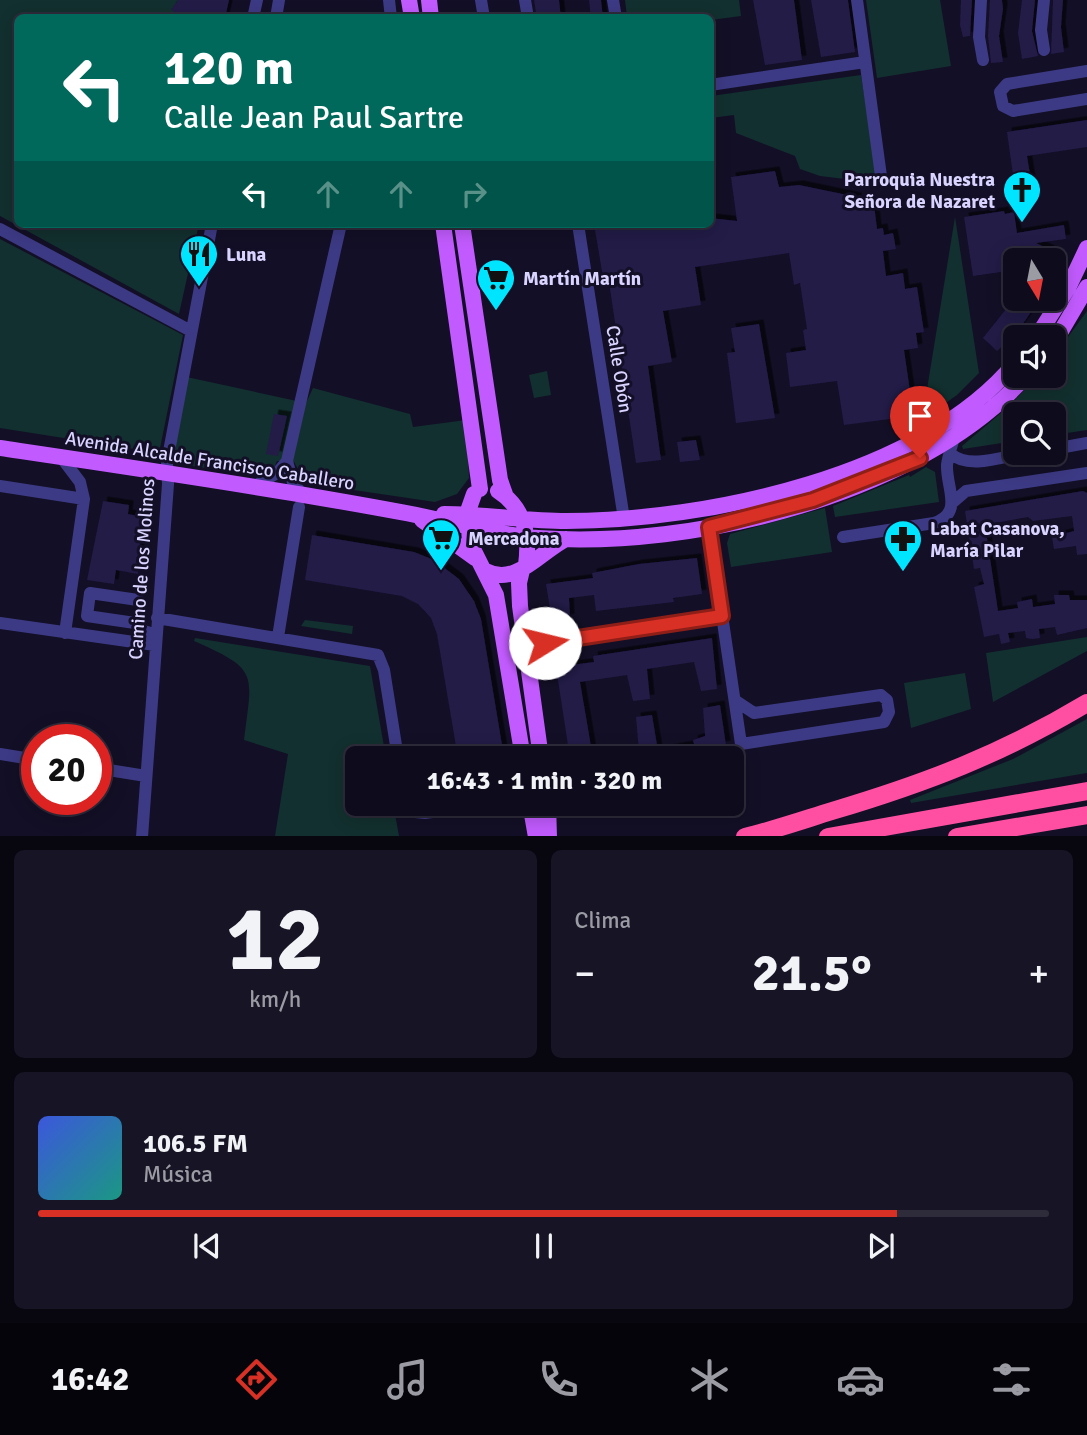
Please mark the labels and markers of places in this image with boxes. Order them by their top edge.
place label: Parroquia Nuestra Señora de Nazaret [844,168,995,214]
church icon: Parroquia Nuestra Señora de Nazaret [1001,169,1043,224]
restaurant icon: Luna [178,233,220,288]
place label: Luna [226,243,267,267]
supermarket icon: Martín Martín [475,257,517,312]
place label: Martín Martín [523,267,641,291]
pin [890,386,950,458]
supermarket icon: Mercadona [420,517,462,572]
place label: Labat Casanova, María Pilar [930,517,1065,563]
pharmacy icon: Labat Casanova, María Pilar [882,518,924,573]
place label: Mercadona [468,527,560,551]

